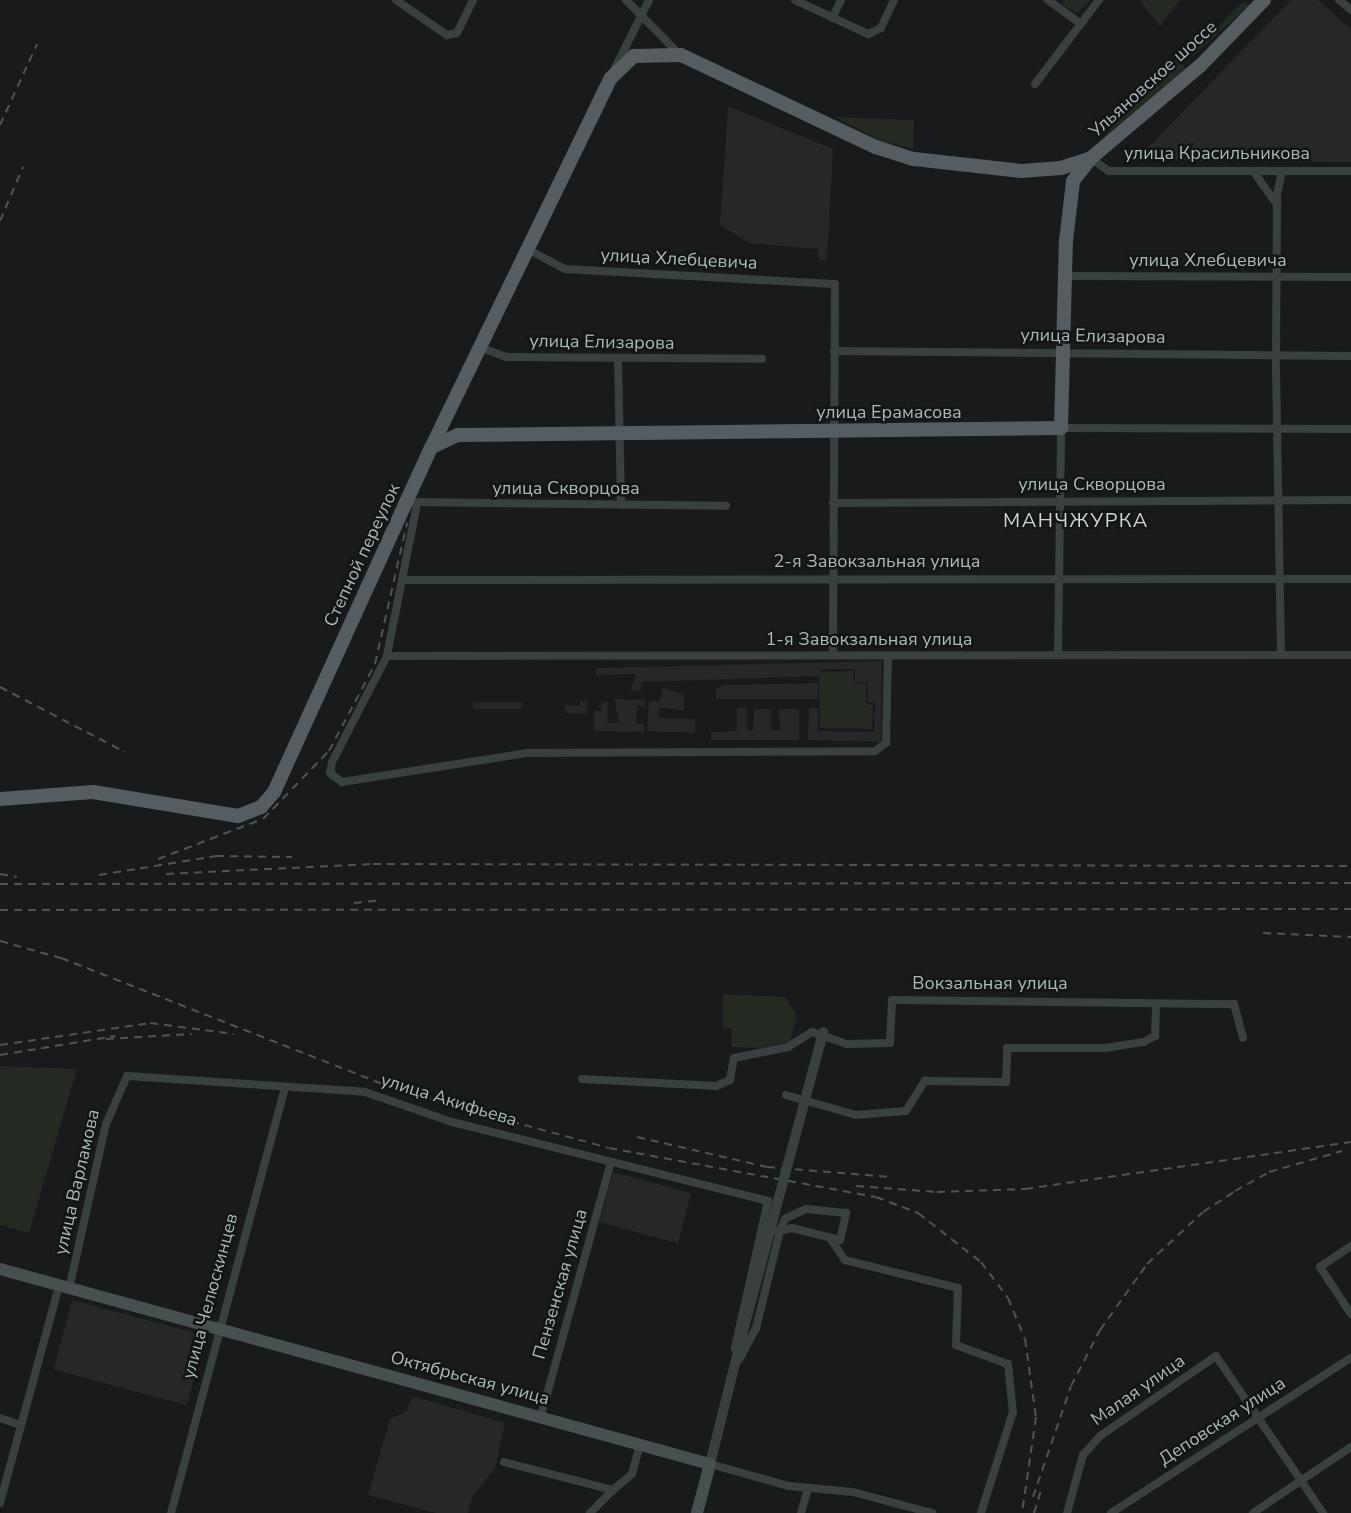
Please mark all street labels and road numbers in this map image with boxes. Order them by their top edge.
street label: Ульяновское шоссе [1085,16,1221,142]
street label: улица Красильникова [1124,142,1310,164]
street label: улица Хлебцевича [600,244,758,274]
street label: улица Хлебцевича [1129,249,1287,271]
street label: улица Елизарова [1020,324,1166,348]
street label: улица Елизарова [529,330,675,354]
street label: улица Ерамасова [816,401,962,423]
street label: улица Скворцова [1018,473,1166,495]
street label: улица Скворцова [492,477,640,499]
street label: Степной переулок [319,480,405,630]
street label: 2-я Завокзальная улица [774,550,980,572]
street label: 1-я Завокзальная улица [766,628,972,650]
street label: Вокзальная улица [912,972,1068,994]
street label: улица Акифьева [378,1069,520,1131]
street label: улица Варламова [50,1107,104,1257]
street label: Пензенская улица [528,1206,592,1362]
street label: улица Челюскинцев [178,1211,242,1381]
street label: Октябрьская улица [388,1346,552,1410]
street label: Малая улица [1087,1350,1189,1430]
street label: Деповская улица [1155,1372,1289,1470]

